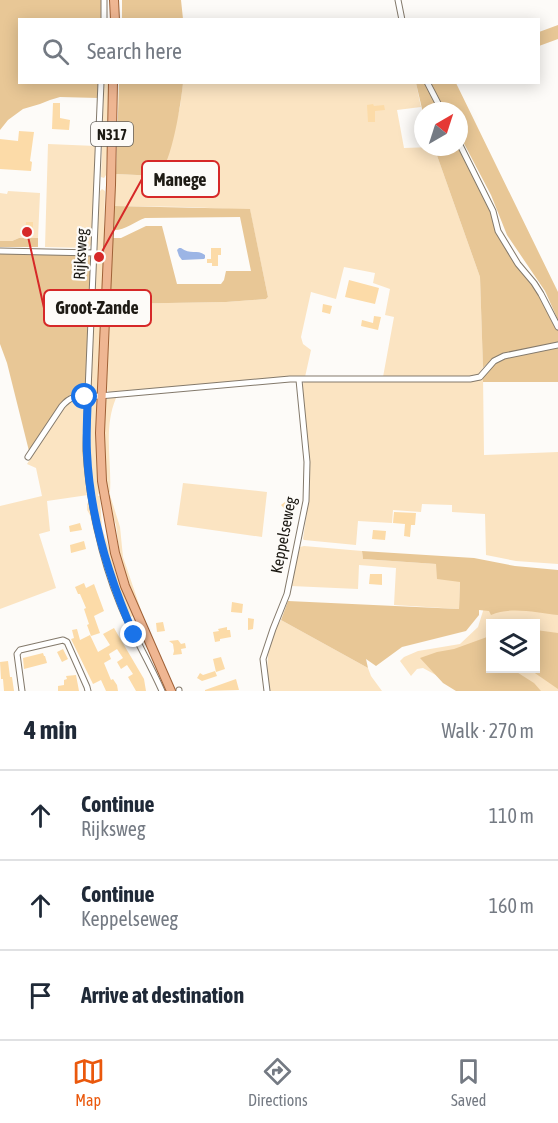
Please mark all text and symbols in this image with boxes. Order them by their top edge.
search box [18,18,540,84]
icon: search [39,35,72,68]
text: Search here [87,38,182,64]
north arrow [414,102,468,156]
road number: N317 [91,122,133,146]
callout: Manege [142,161,219,197]
text: Manege [154,169,206,190]
street label: Rijksweg [70,228,91,280]
callout: Groot-Zande [44,290,151,326]
text: Groot-Zande [55,297,139,318]
route start [71,383,97,409]
street label: Keppelseweg [267,495,300,575]
map controls [486,619,540,673]
button: layers [486,619,540,673]
route end [120,621,146,647]
text: 4 min [24,715,77,745]
text: Walk · 270 m [442,719,534,742]
text: Continue [81,791,155,817]
icon: ahead [24,799,57,832]
text: 110 m [489,804,534,827]
text: Rijksweg [81,817,145,840]
text: Continue [81,881,155,907]
icon: ahead [24,889,57,922]
text: 160 m [489,894,534,917]
text: Keppelseweg [81,907,178,930]
icon: arrive [24,979,57,1012]
text: Arrive at destination [81,982,244,1008]
tab: Map [72,1055,105,1109]
tab: Directions [248,1055,308,1109]
tab: Saved [451,1055,486,1109]

